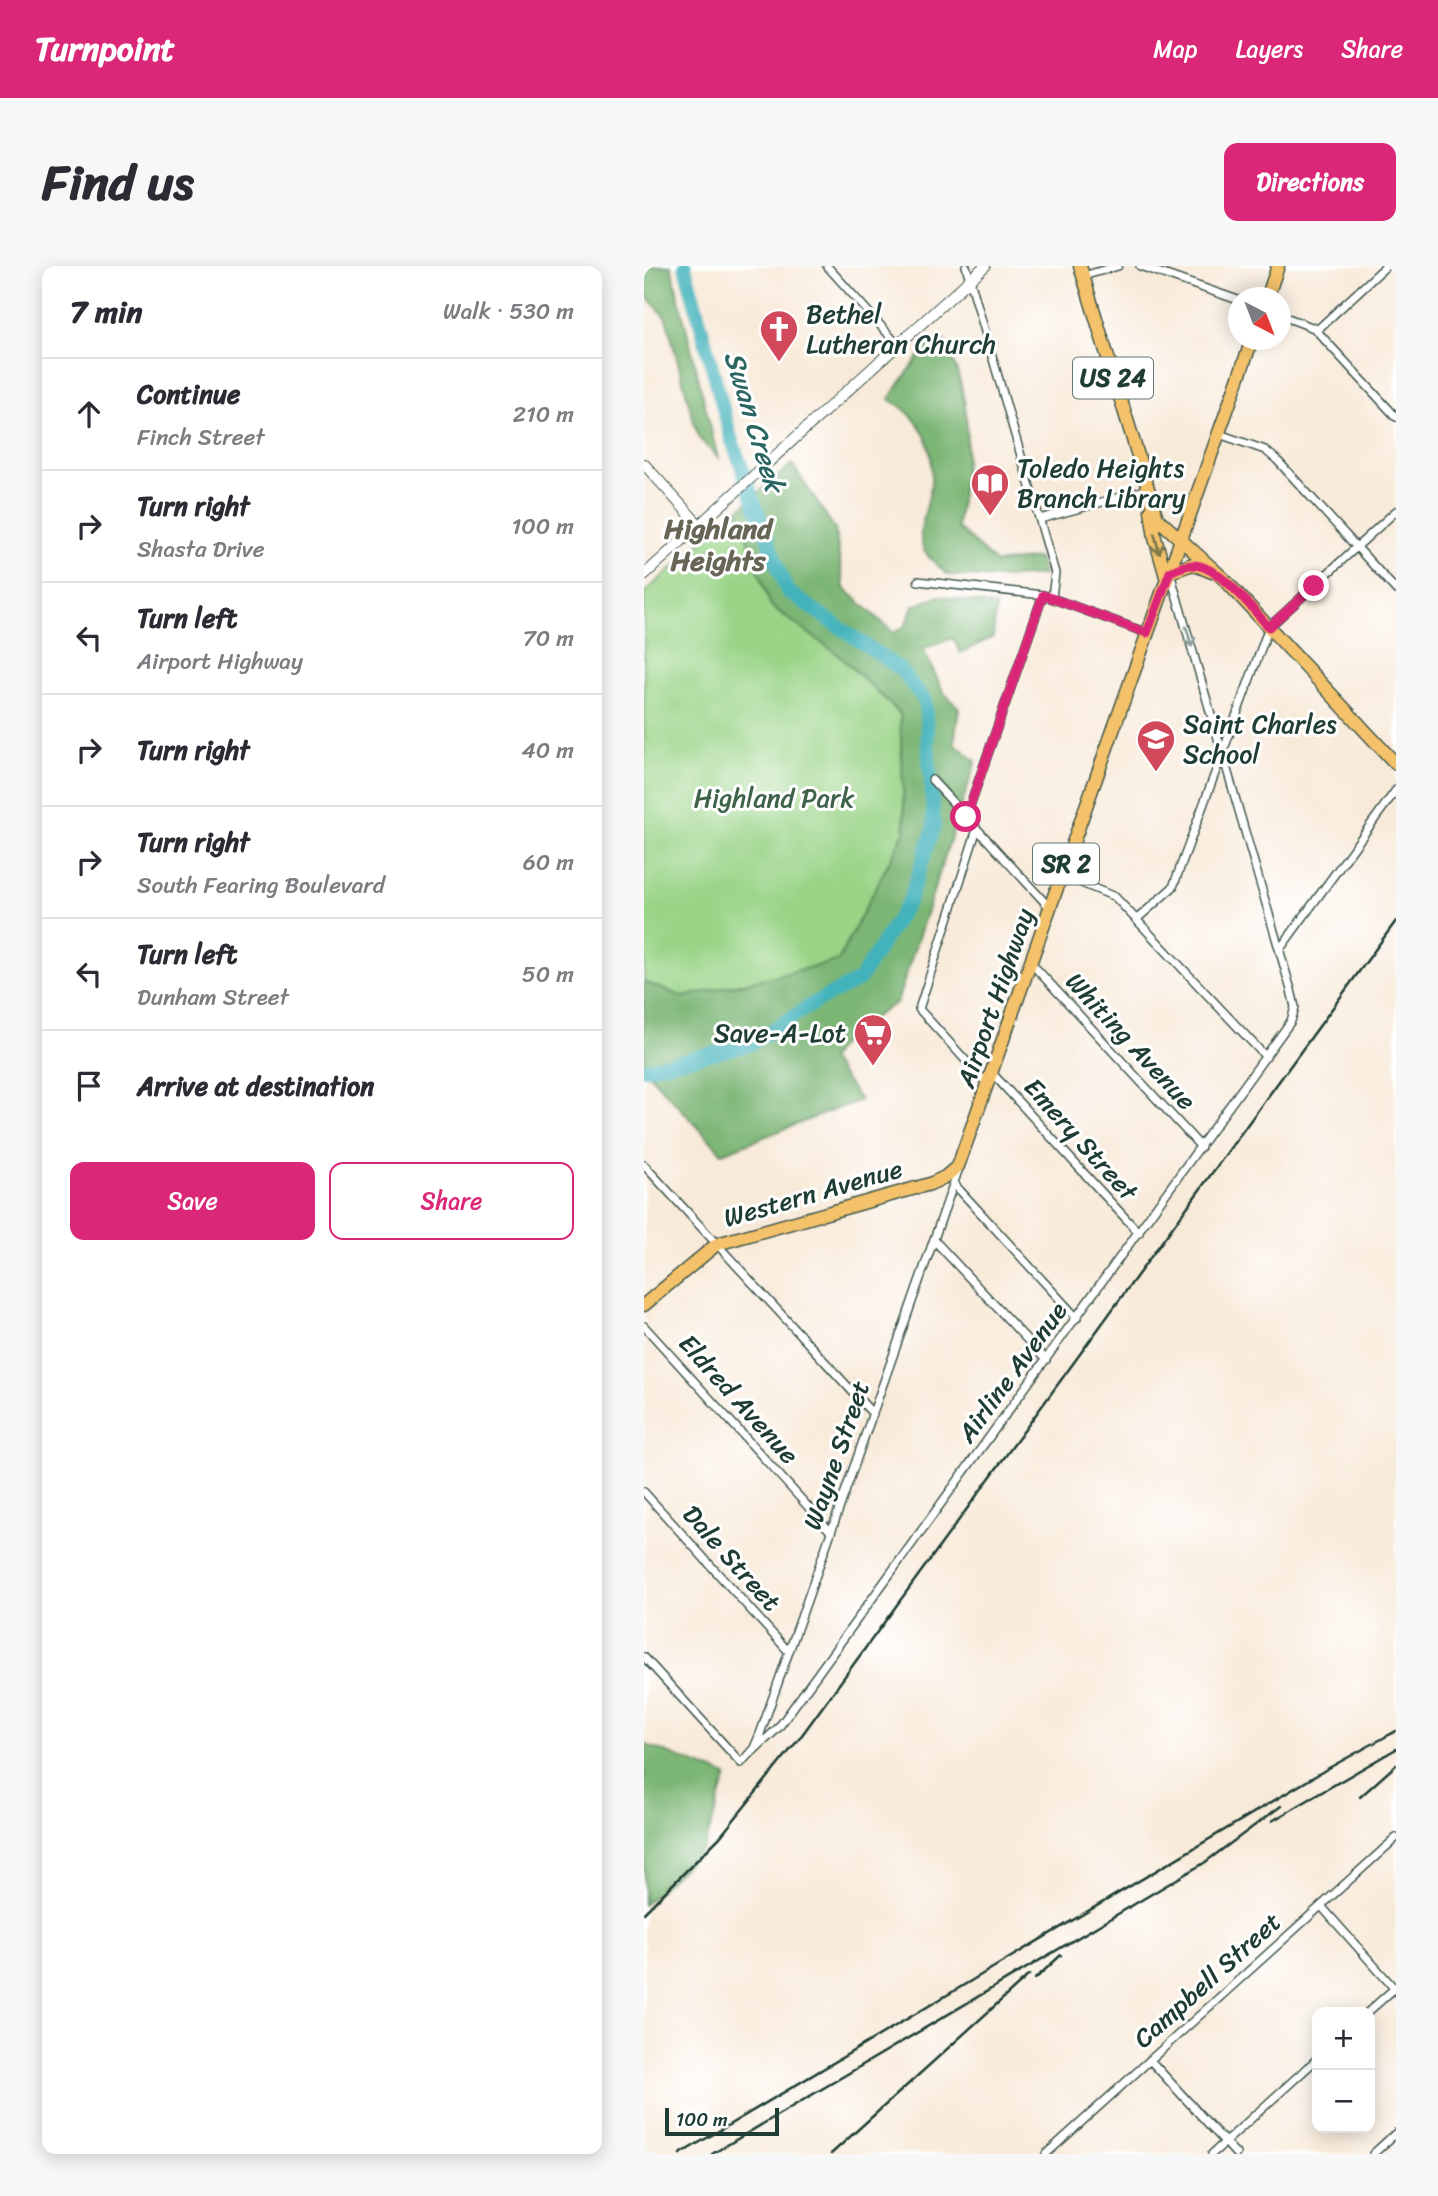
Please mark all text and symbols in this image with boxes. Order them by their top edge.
text: Turnpoint [35,20,175,78]
text: Map [1153,28,1198,70]
text: Layers [1236,28,1303,70]
text: Share [1341,28,1403,70]
text: Find us [42,139,194,226]
button: Directions [1224,143,1396,221]
text: 7 min [70,285,142,339]
north arrow [1228,287,1291,350]
text: Walk · 530 m [443,291,574,332]
place label: Bethel Lutheran Church [806,291,996,367]
church icon: Bethel Lutheran Church [758,308,800,363]
water label: Swan Creek [710,345,800,501]
road number: US 24 [1073,358,1153,398]
text: Continue [137,371,240,417]
text: 210 m [513,394,574,435]
icon: ahead [70,395,108,433]
text: Finch Street [137,417,265,458]
place label: Toledo Heights Branch Library [1017,445,1186,521]
library icon: Toledo Heights Branch Library [969,462,1011,517]
text: Turn right [137,483,250,529]
district label: Highland Heights [664,504,774,585]
text: 100 m [511,506,574,547]
icon: right [70,507,108,545]
text: Shasta Drive [137,529,264,570]
one-way arrow [1151,532,1164,555]
route end [1298,570,1329,601]
text: Turn left [137,595,237,641]
text: 70 m [523,618,574,659]
icon: left [70,619,108,657]
one-way arrow [1183,626,1196,648]
text: Airport Highway [137,641,303,682]
place label: Saint Charles School [1183,701,1337,777]
school or university icon: Saint Charles School [1135,718,1177,773]
text: Turn right [137,727,250,773]
text: 40 m [521,730,574,771]
icon: right [70,731,108,769]
park label: Highland Park [694,775,854,821]
route start [950,801,981,832]
text: Turn right [137,819,250,865]
text: 60 m [523,842,574,883]
icon: right [70,843,108,881]
road number: SR 2 [1033,844,1099,884]
text: South Fearing Boulevard [137,865,385,906]
street label: Airport Highway [942,901,1047,1095]
text: Turn left [137,931,237,977]
text: 50 m [522,954,574,995]
icon: left [70,955,108,993]
street label: Whiting Avenue [1054,961,1208,1121]
text: Dunham Street [137,977,289,1018]
place label: Save-A-Lot [714,1010,846,1056]
supermarket icon: Save-A-Lot [852,1012,894,1067]
text: Arrive at destination [137,1063,374,1109]
street label: Emery Street [1012,1066,1151,1213]
icon: arrive [70,1067,108,1105]
street label: Western Avenue [718,1145,908,1241]
button: Save [70,1162,315,1240]
button: Share [329,1162,574,1240]
street label: Airline Avenue [944,1291,1080,1453]
street label: Eldred Avenue [667,1323,811,1475]
street label: Wayne Street [789,1374,883,1536]
street label: Dale Street [671,1494,793,1622]
street label: Campbell Street [1122,1900,1292,2060]
map controls [1312,2007,1375,2133]
button: + [1312,2007,1375,2070]
button: − [1312,2070,1375,2133]
text: 100 m [676,2103,728,2136]
scale bar [665,2105,779,2137]

